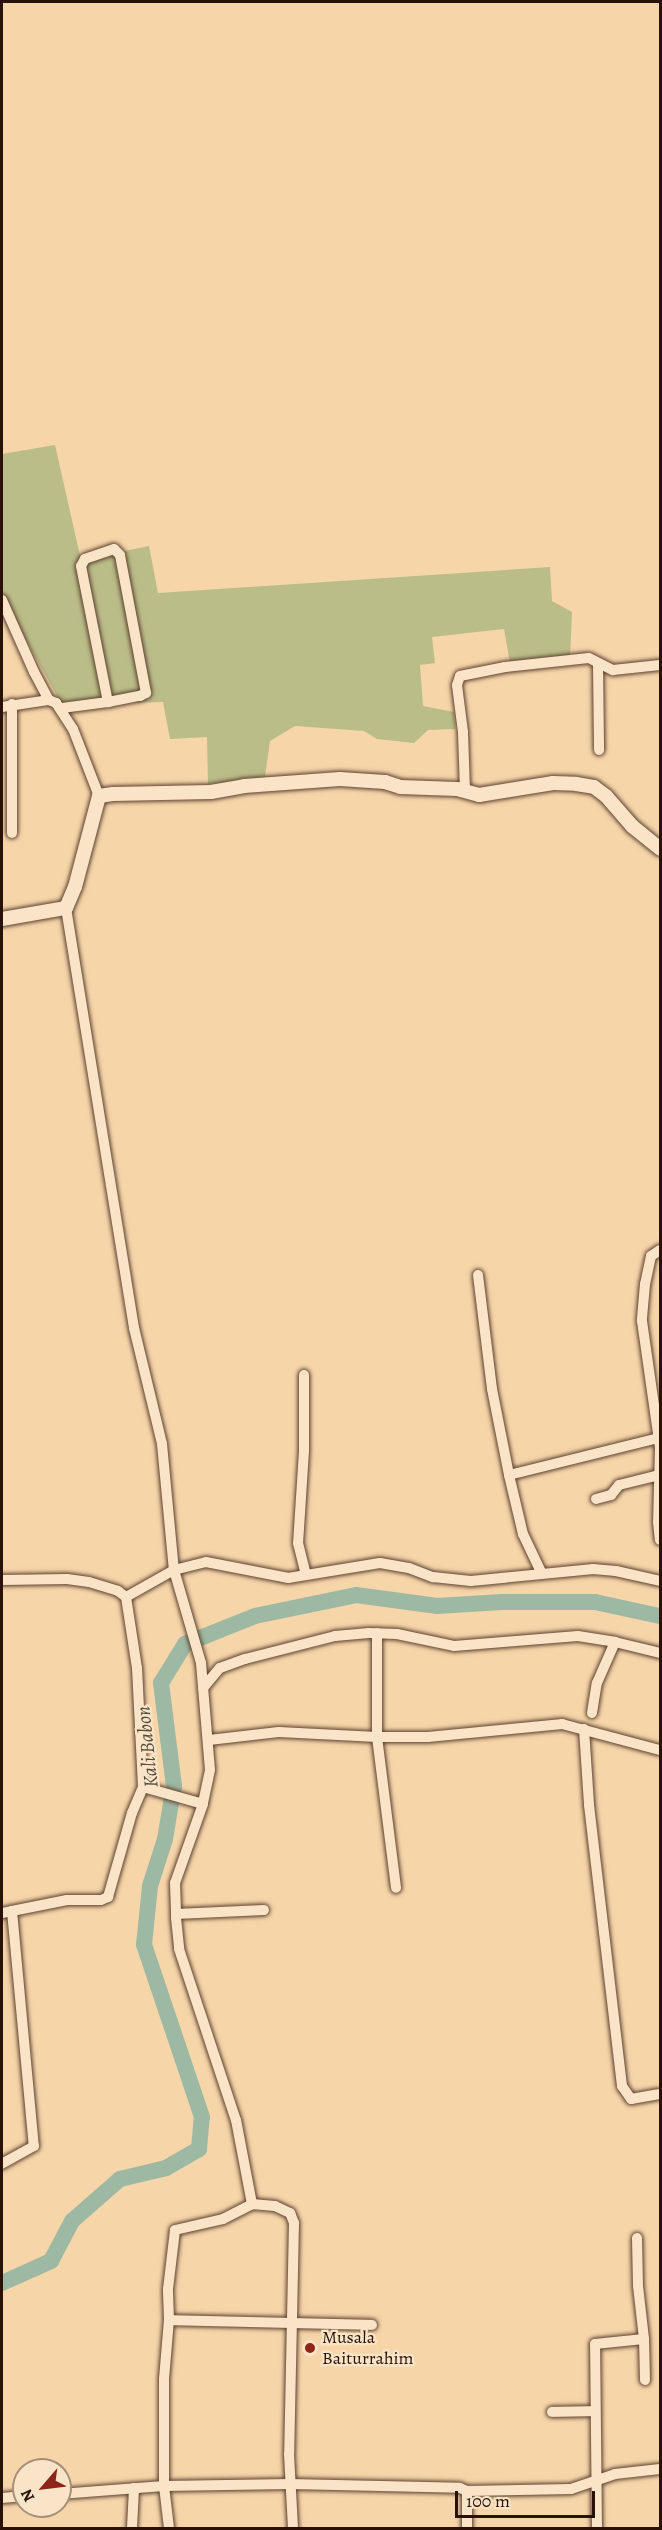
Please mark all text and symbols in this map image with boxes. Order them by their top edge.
water label: Kali Babon [131,1705,163,1789]
place label: Musala Baiturrahim [322,2327,414,2370]
marker: Musala Baiturrahim [303,2341,317,2355]
north arrow [12,2458,72,2518]
scale bar [458,2479,598,2517]
text: N [15,2485,40,2506]
text: 100 m [466,2489,510,2513]

